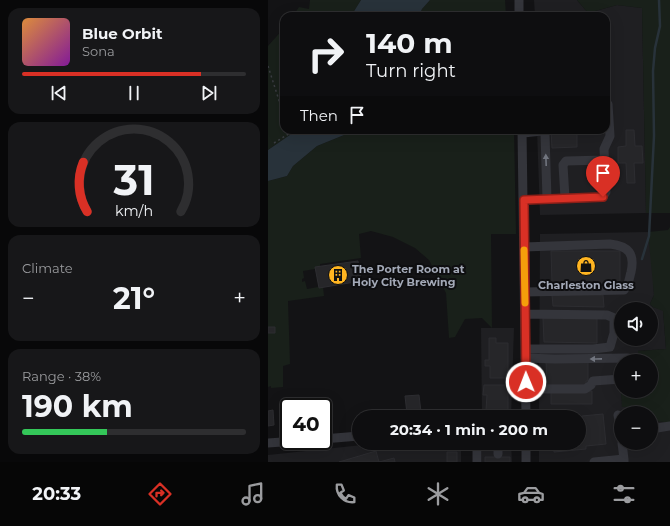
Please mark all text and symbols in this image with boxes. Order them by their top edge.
text: Blue Orbit [82,24,162,43]
text: 140 m [366,26,453,60]
icon: right [300,28,352,80]
text: Sona [82,43,115,59]
text: Turn right [366,60,456,82]
icon: previous [48,82,70,104]
icon: pause [123,82,145,104]
icon: next [198,82,220,104]
icon: arrive [346,104,368,126]
text: Then [300,106,338,125]
one-way arrow [543,153,549,166]
text: 31 [113,155,154,205]
pin [586,156,620,197]
icon: arrive [592,162,614,184]
text: km/h [115,202,153,220]
shop icon: Charleston Glass [575,255,597,277]
text: Climate [22,260,73,276]
place label: The Porter Room at Holy City Brewing [352,262,465,289]
building icon: The Porter Room at Holy City Brewing [327,264,349,286]
place label: Charleston Glass [538,278,634,292]
text: 21° [113,280,155,317]
text: − [22,285,35,312]
text: + [233,285,246,312]
map controls [614,302,658,450]
button: sound [614,302,658,346]
button: + [614,354,658,398]
one-way arrow [589,356,602,362]
position arrow [505,361,547,403]
text: Range · 38% [22,368,101,384]
text: 190 km [22,388,133,425]
speed limit sign: 40 [280,398,332,450]
button: − [614,406,658,450]
text: 20:34 · 1 min · 200 m [390,420,548,439]
icon: directions [146,480,174,508]
icon: music [239,480,267,508]
icon: phone [331,480,359,508]
icon: climate [424,480,452,508]
icon: car [517,480,545,508]
icon: filters [610,480,638,508]
text: 20:33 [32,483,81,505]

